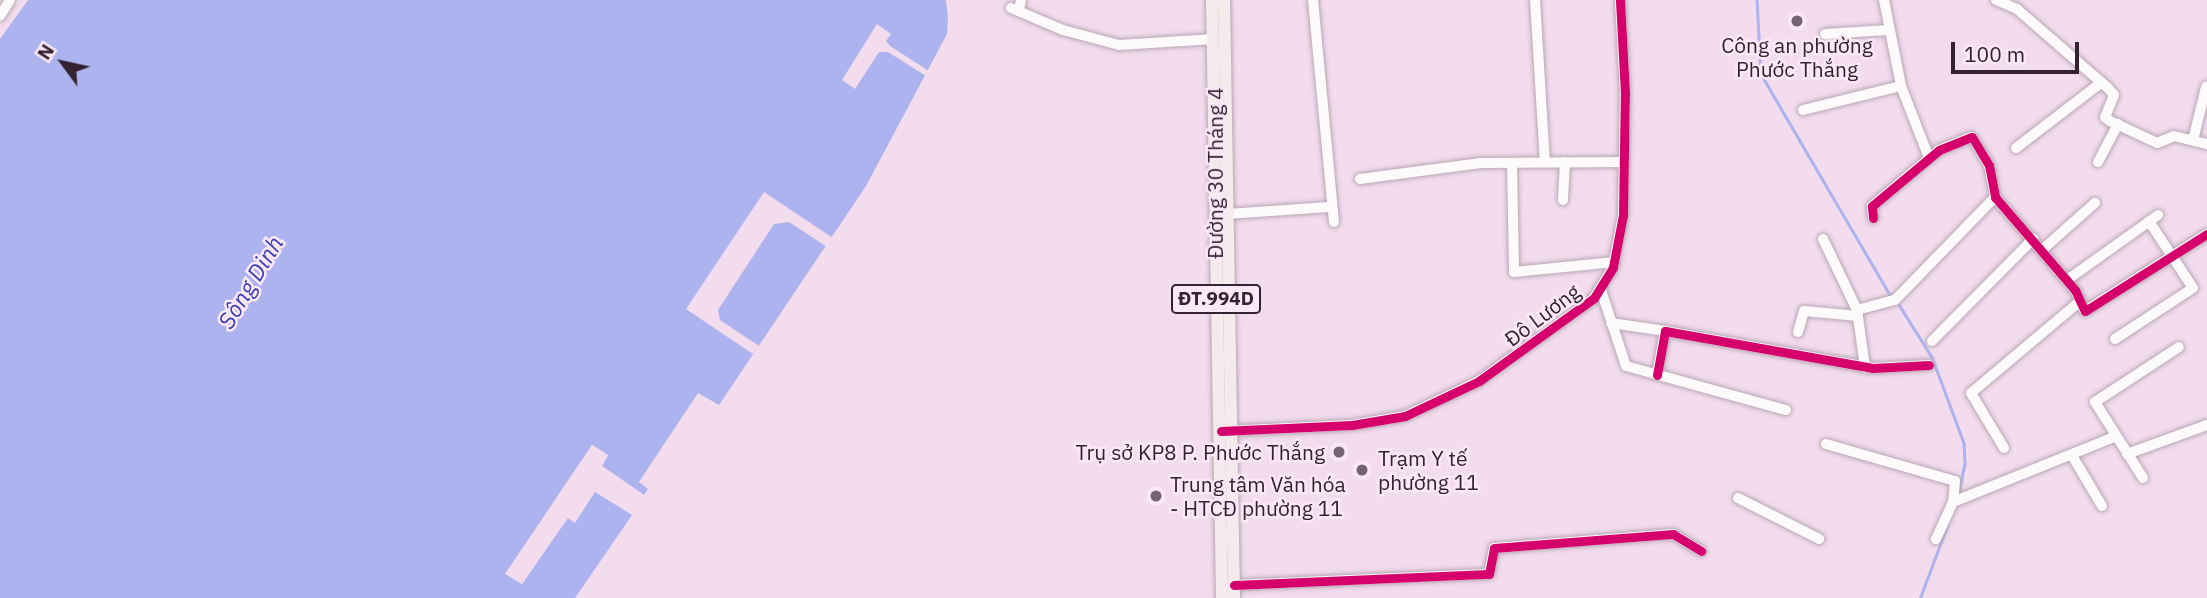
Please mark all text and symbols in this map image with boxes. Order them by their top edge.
marker: Công an phường Phước Thắng [1789,13,1805,29]
north arrow [28,28,98,98]
scale bar [1955,28,2083,72]
place label: Công an phường Phước Thắng [1721,32,1873,82]
text: N [32,39,59,64]
text: 100 m [1964,40,2025,68]
street label: Đường 30 Tháng 4 [1202,87,1228,259]
water label: Sông Dinh [212,231,288,333]
street label: Đô Lương [1499,278,1585,352]
road number: ĐT.994D [1170,284,1262,314]
place label: Trụ sở KP8 P. Phước Thắng [1075,439,1325,465]
marker: Trụ sở KP8 P. Phước Thắng [1331,444,1347,460]
place label: Trạm Y tế phường 11 [1378,445,1479,495]
marker: Trạm Y tế phường 11 [1352,460,1372,480]
place label: Trung tâm Văn hóa - HTCĐ phường 11 [1170,471,1346,521]
marker: Trung tâm Văn hóa - HTCĐ phường 11 [1148,488,1164,504]

